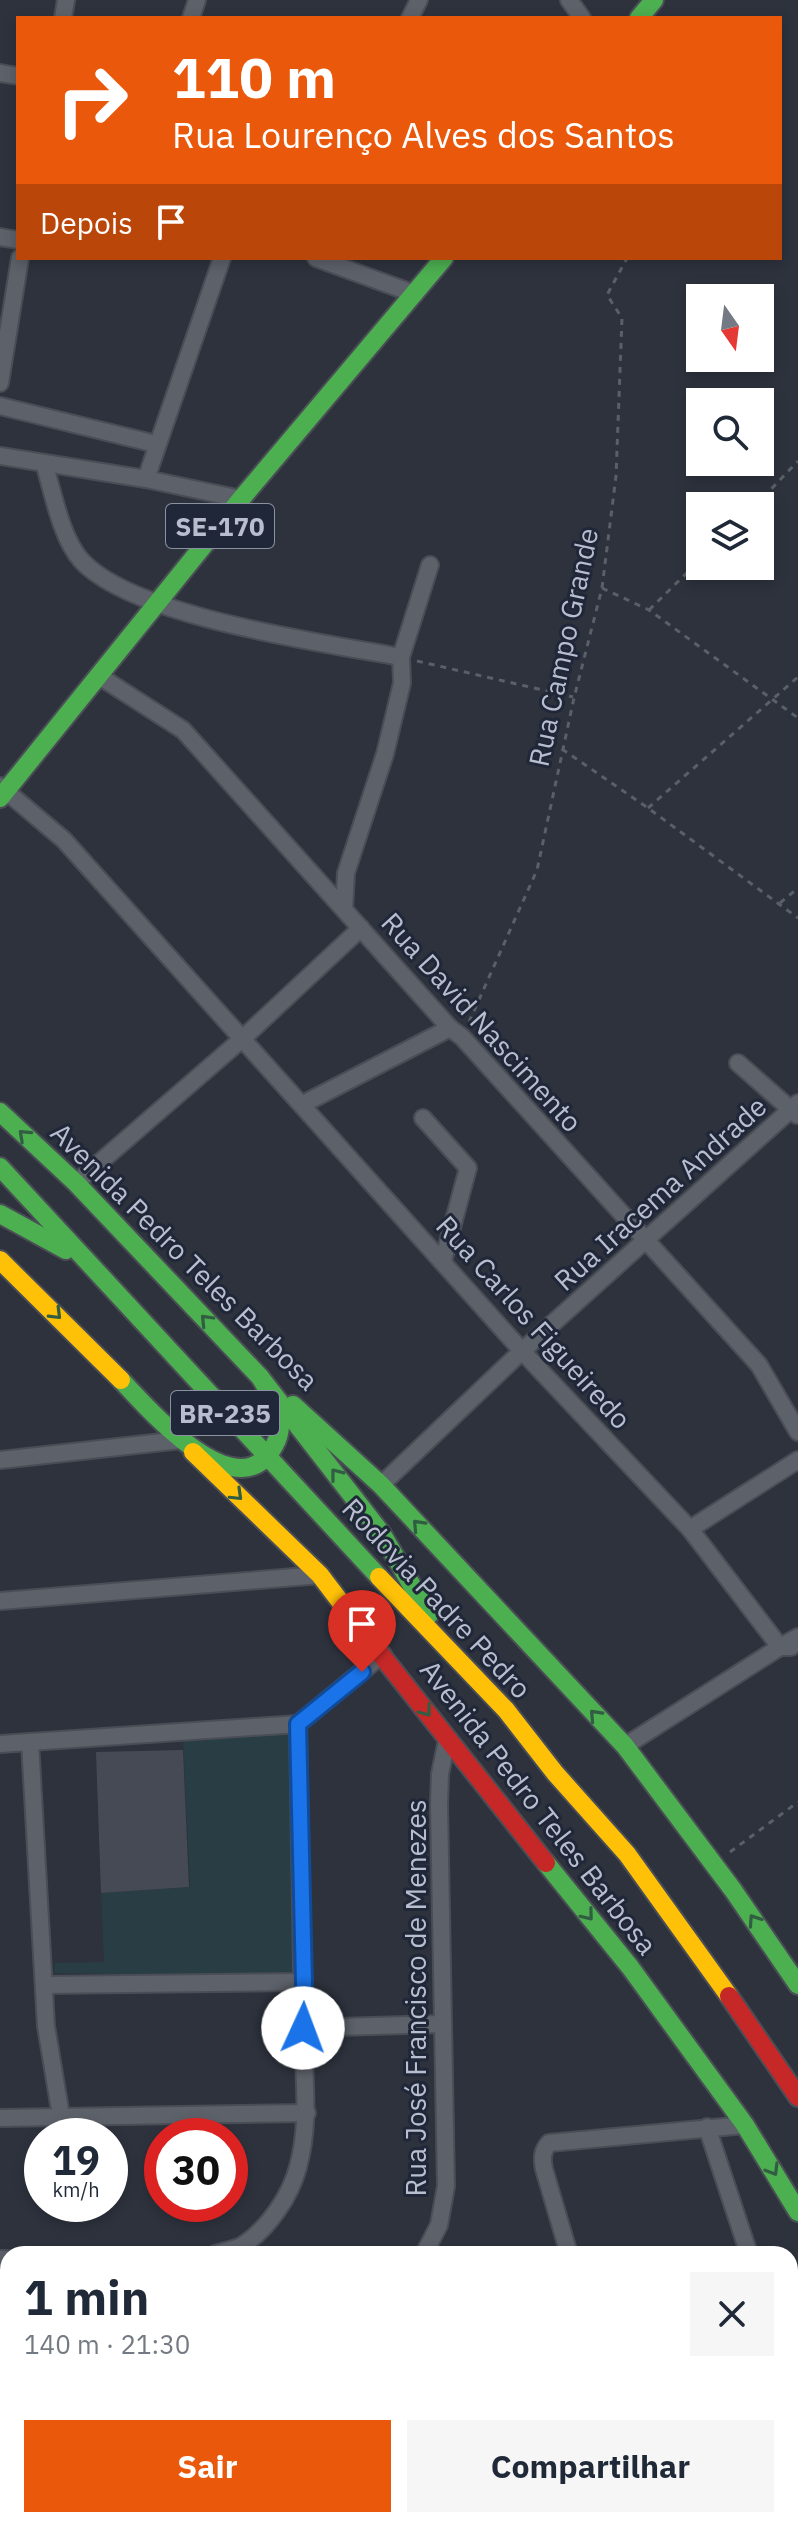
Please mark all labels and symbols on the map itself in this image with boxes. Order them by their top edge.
north arrow [686,284,774,372]
road number: SE-170 [166,504,274,548]
street label: Rua Campo Grande [520,524,606,770]
street label: Rua David Nascimento [374,904,590,1140]
street label: Rua Iracema Andrade [546,1088,774,1298]
street label: Avenida Pedro Teles Barbosa [43,1114,327,1398]
one-way arrow [19,1129,33,1144]
street label: Rua Carlos Figueiredo [428,1208,640,1436]
one-way arrow [47,1305,61,1319]
one-way arrow [201,1315,216,1329]
road number: BR-235 [171,1391,279,1435]
one-way arrow [331,1468,345,1483]
one-way arrow [228,1485,242,1500]
street label: Rodovia Padre Pedro [334,1490,540,1706]
one-way arrow [413,1519,427,1534]
pin [328,1590,396,1672]
street label: Avenida Pedro Teles Barbosa [412,1652,666,1962]
one-way arrow [416,1703,430,1717]
one-way arrow [591,1709,605,1724]
street label: Rua José Francisco de Menezes [397,1799,434,2197]
one-way arrow [578,1906,593,1920]
one-way arrow [749,1915,764,1929]
position arrow [261,1986,345,2070]
speed limit sign: 30 [144,2118,248,2222]
one-way arrow [763,2162,778,2176]

